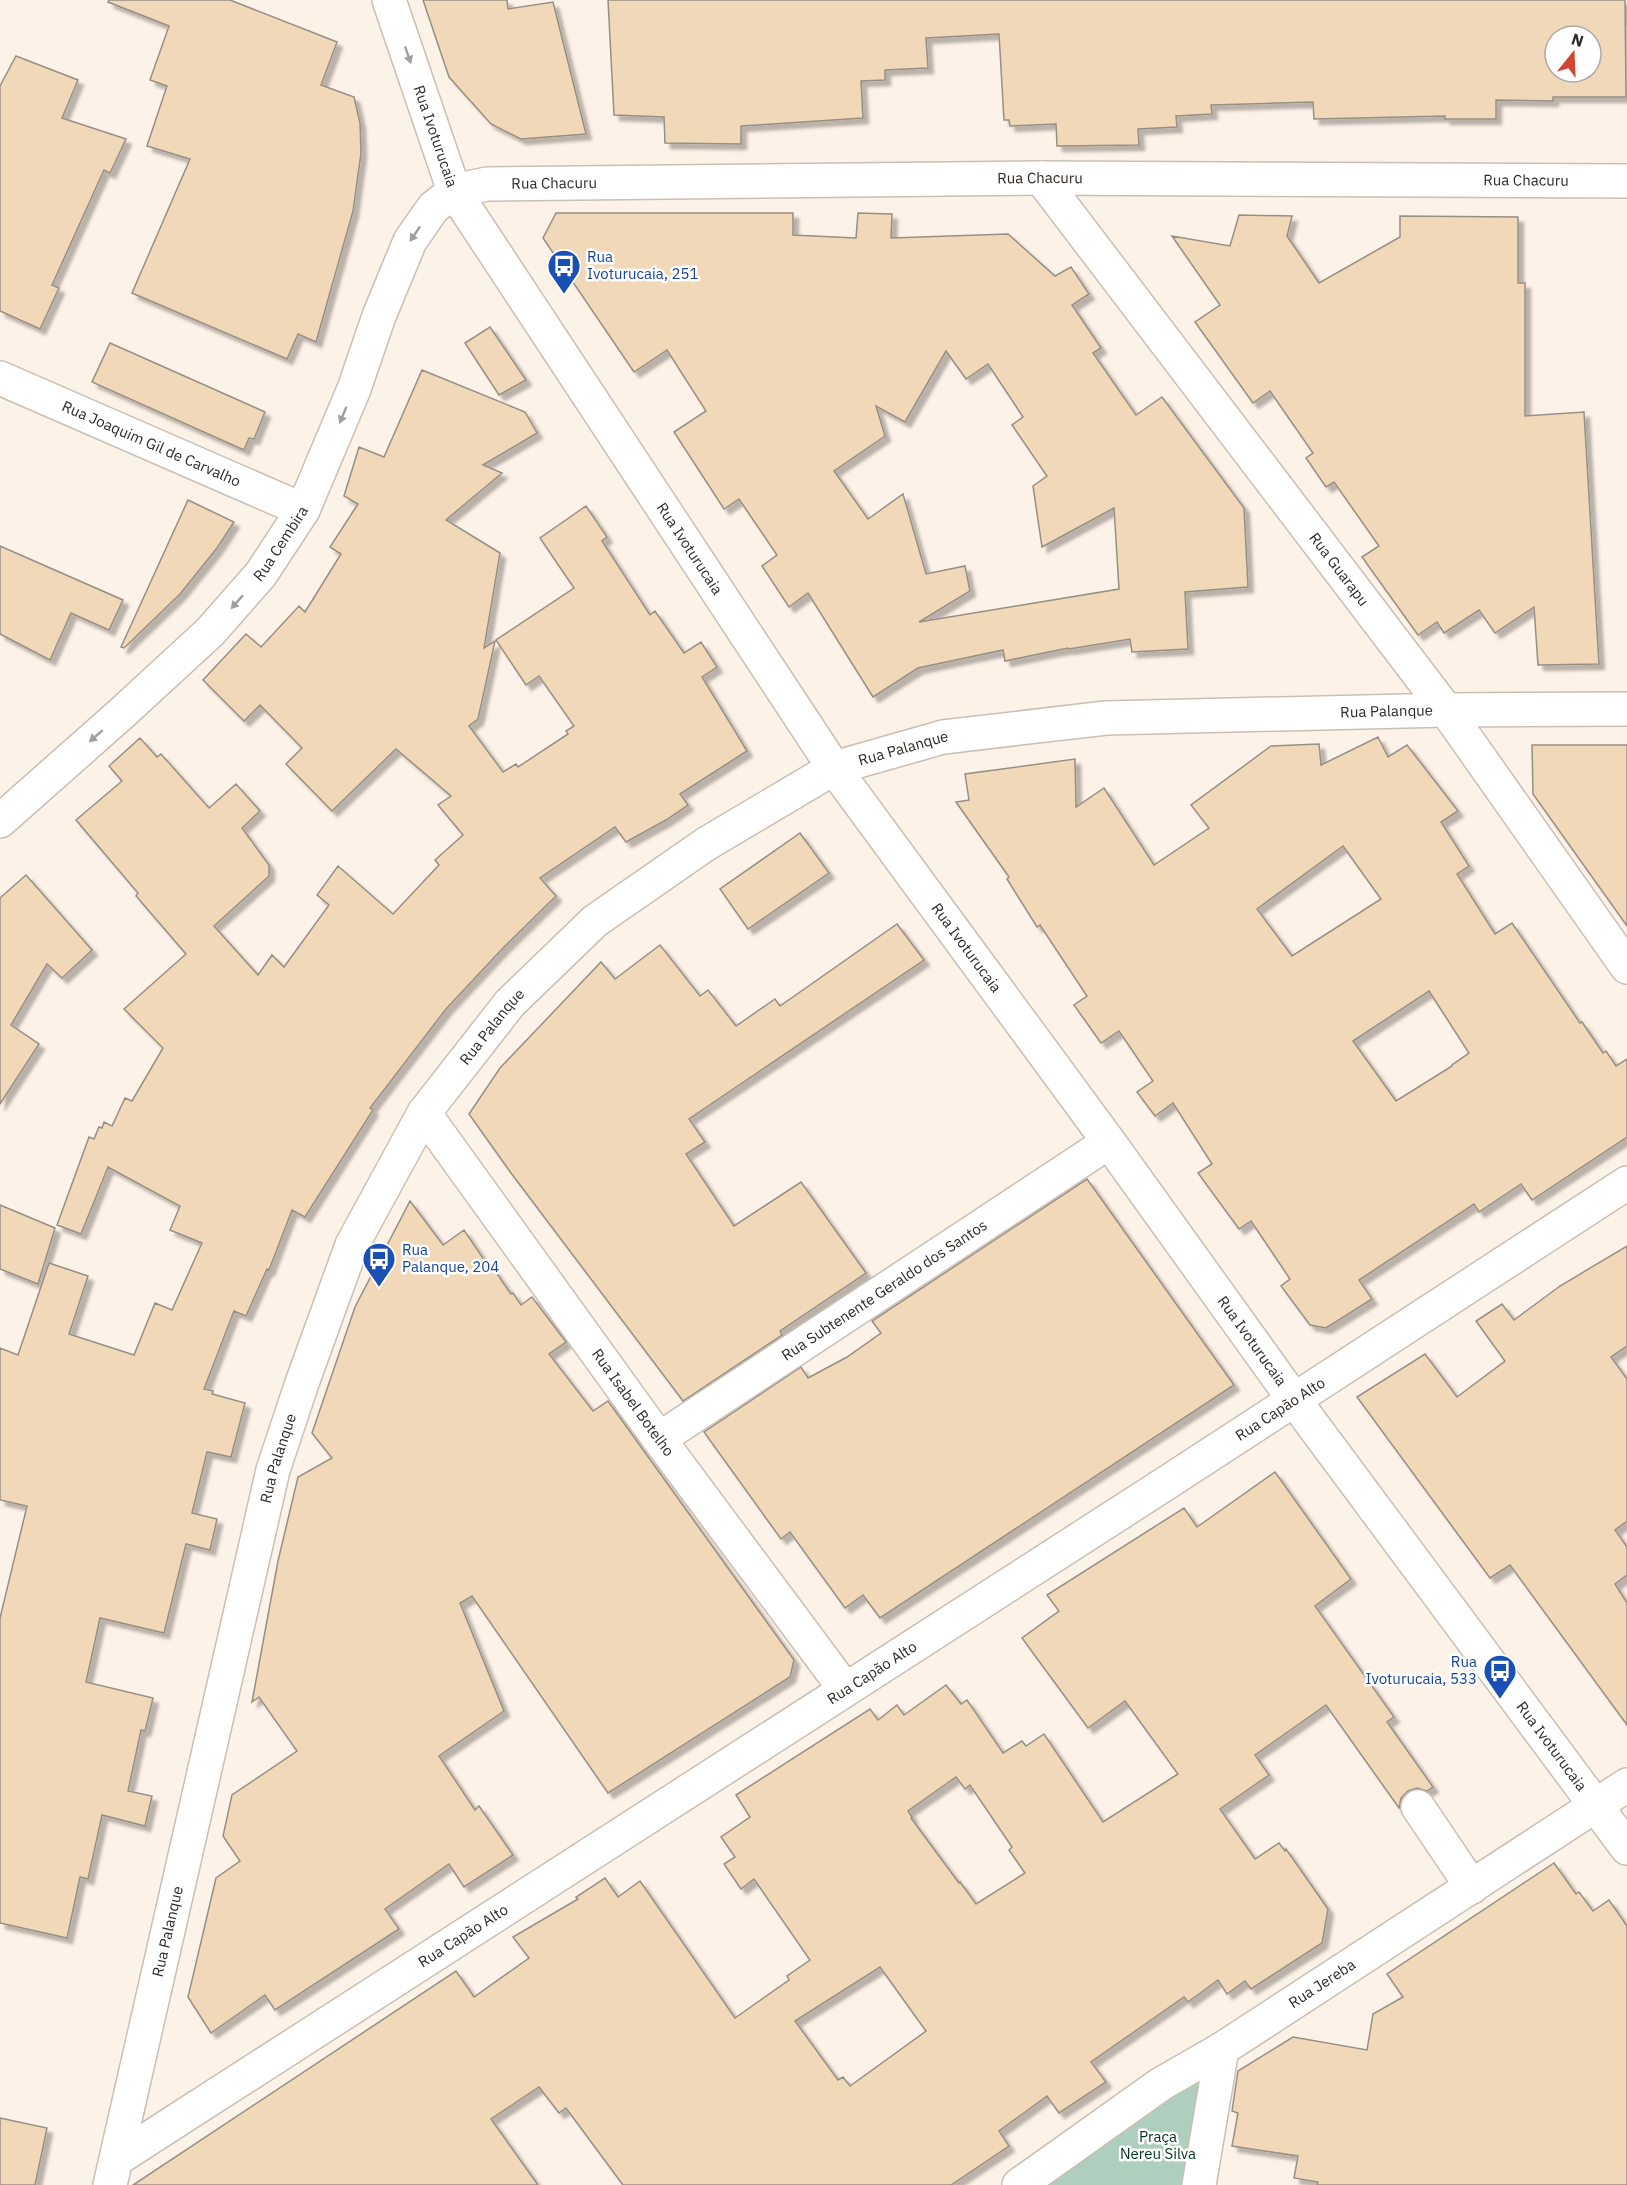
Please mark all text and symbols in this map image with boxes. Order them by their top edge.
north arrow [1543,24,1603,84]
text: N [1569,28,1586,51]
one-way arrow [403,46,413,64]
street label: Rua Ivoturucaia [410,83,462,190]
street label: Rua Chacuru [997,168,1083,187]
street label: Rua Chacuru [1483,170,1569,190]
street label: Rua Chacuru [511,173,597,193]
one-way arrow [409,226,420,243]
place label: Rua Ivoturucaia, 251 [587,247,699,283]
bus stop icon: Rua Ivoturucaia, 251 [546,248,582,295]
street label: Rua Joaquim Gil de Carvalho [59,396,244,491]
one-way arrow [338,406,347,424]
street label: Rua Ivoturucaia [653,499,727,598]
street label: Rua Cembira [249,502,312,585]
street label: Rua Guarapu [1305,529,1373,610]
one-way arrow [230,594,244,609]
street label: Rua Palanque [1340,700,1433,721]
street label: Rua Palanque [856,726,949,770]
one-way arrow [89,729,104,742]
street label: Rua Ivoturucaia [927,899,1006,996]
street label: Rua Palanque [455,984,528,1069]
street label: Rua Subtenente Geraldo dos Santos [778,1215,990,1365]
place label: Rua Palanque, 204 [402,1240,499,1276]
bus stop icon: Rua Palanque, 204 [361,1241,397,1288]
street label: Rua Ivoturucaia [1214,1292,1291,1390]
street label: Rua Isabel Botelho [588,1345,679,1460]
street label: Rua Capão Alto [1232,1373,1328,1445]
street label: Rua Palanque [256,1411,300,1505]
street label: Rua Capão Alto [823,1637,920,1708]
place label: Rua Ivoturucaia, 533 [1365,1652,1477,1688]
bus stop icon: Rua Ivoturucaia, 533 [1482,1653,1518,1700]
street label: Rua Ivoturucaia [1513,1698,1591,1795]
street label: Rua Palanque [148,1884,187,1979]
street label: Rua Capão Alto [415,1900,511,1971]
street label: Rua Jereba [1285,1955,1359,2012]
park label: Praça Nereu Silva [1120,2127,1196,2163]

